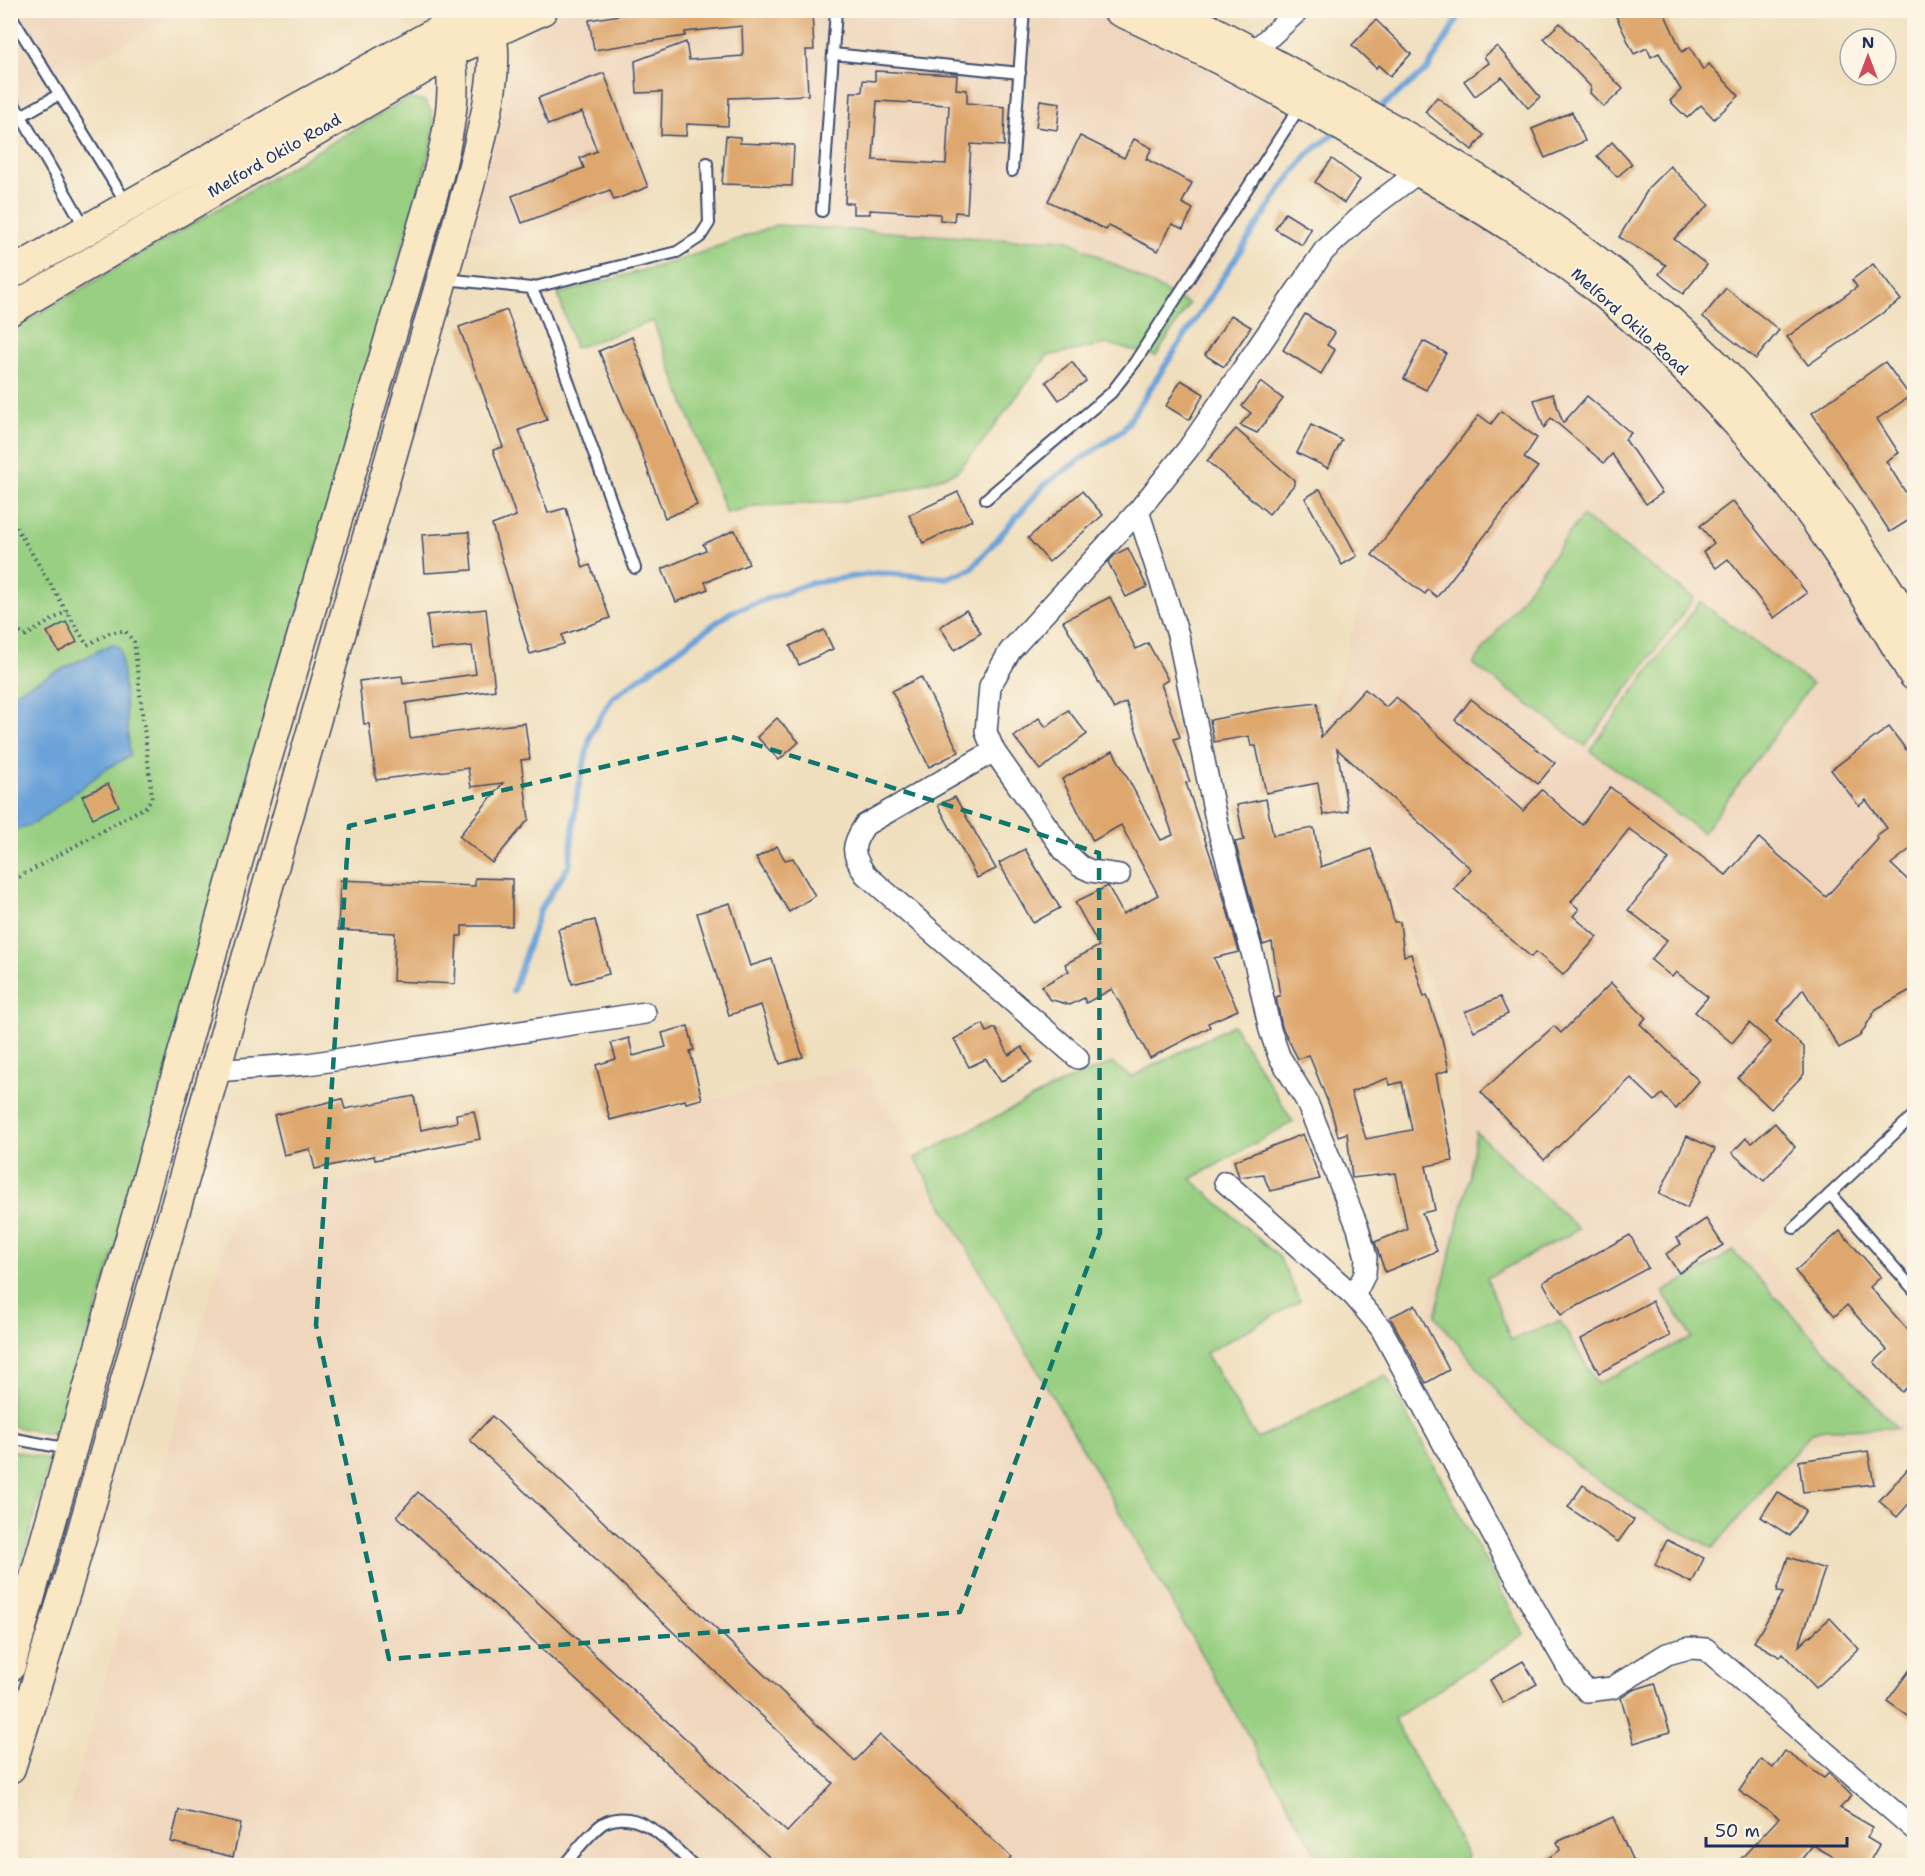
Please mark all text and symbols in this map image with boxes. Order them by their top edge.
north arrow [1838,27,1898,87]
text: N [1862,32,1874,53]
street label: Melford Okilo Road [204,109,345,202]
street label: Melford Okilo Road [1567,263,1693,380]
scale bar [1706,1810,1847,1848]
text: 50 m [1715,1819,1760,1843]

